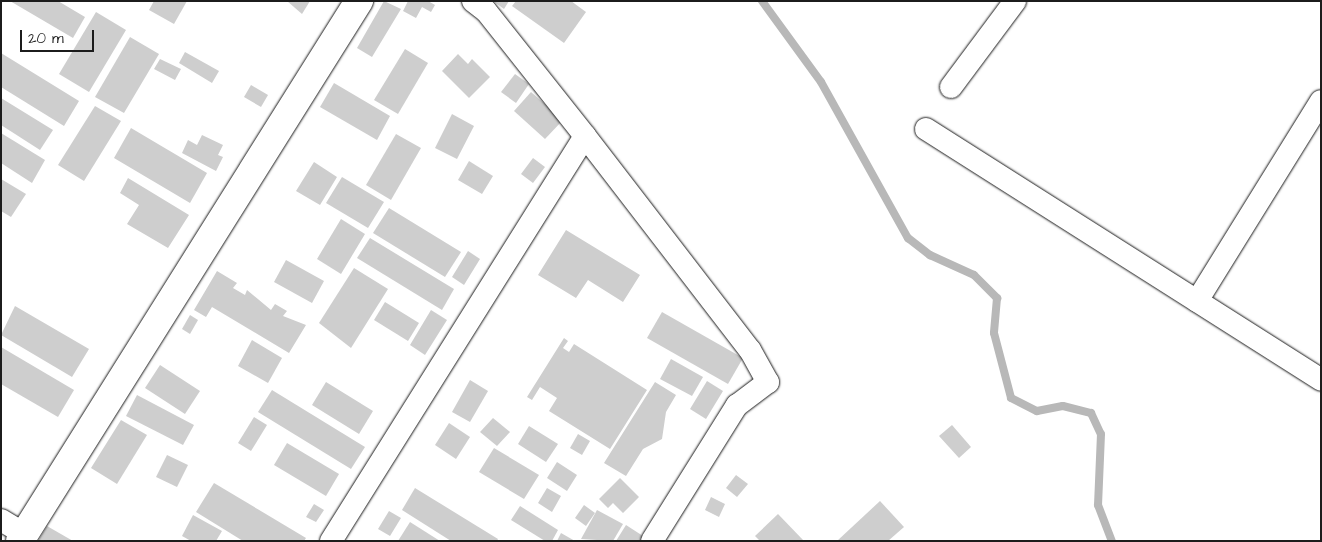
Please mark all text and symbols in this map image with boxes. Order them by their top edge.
scale bar [22,20,96,52]
text: 20 m [28,28,64,49]

